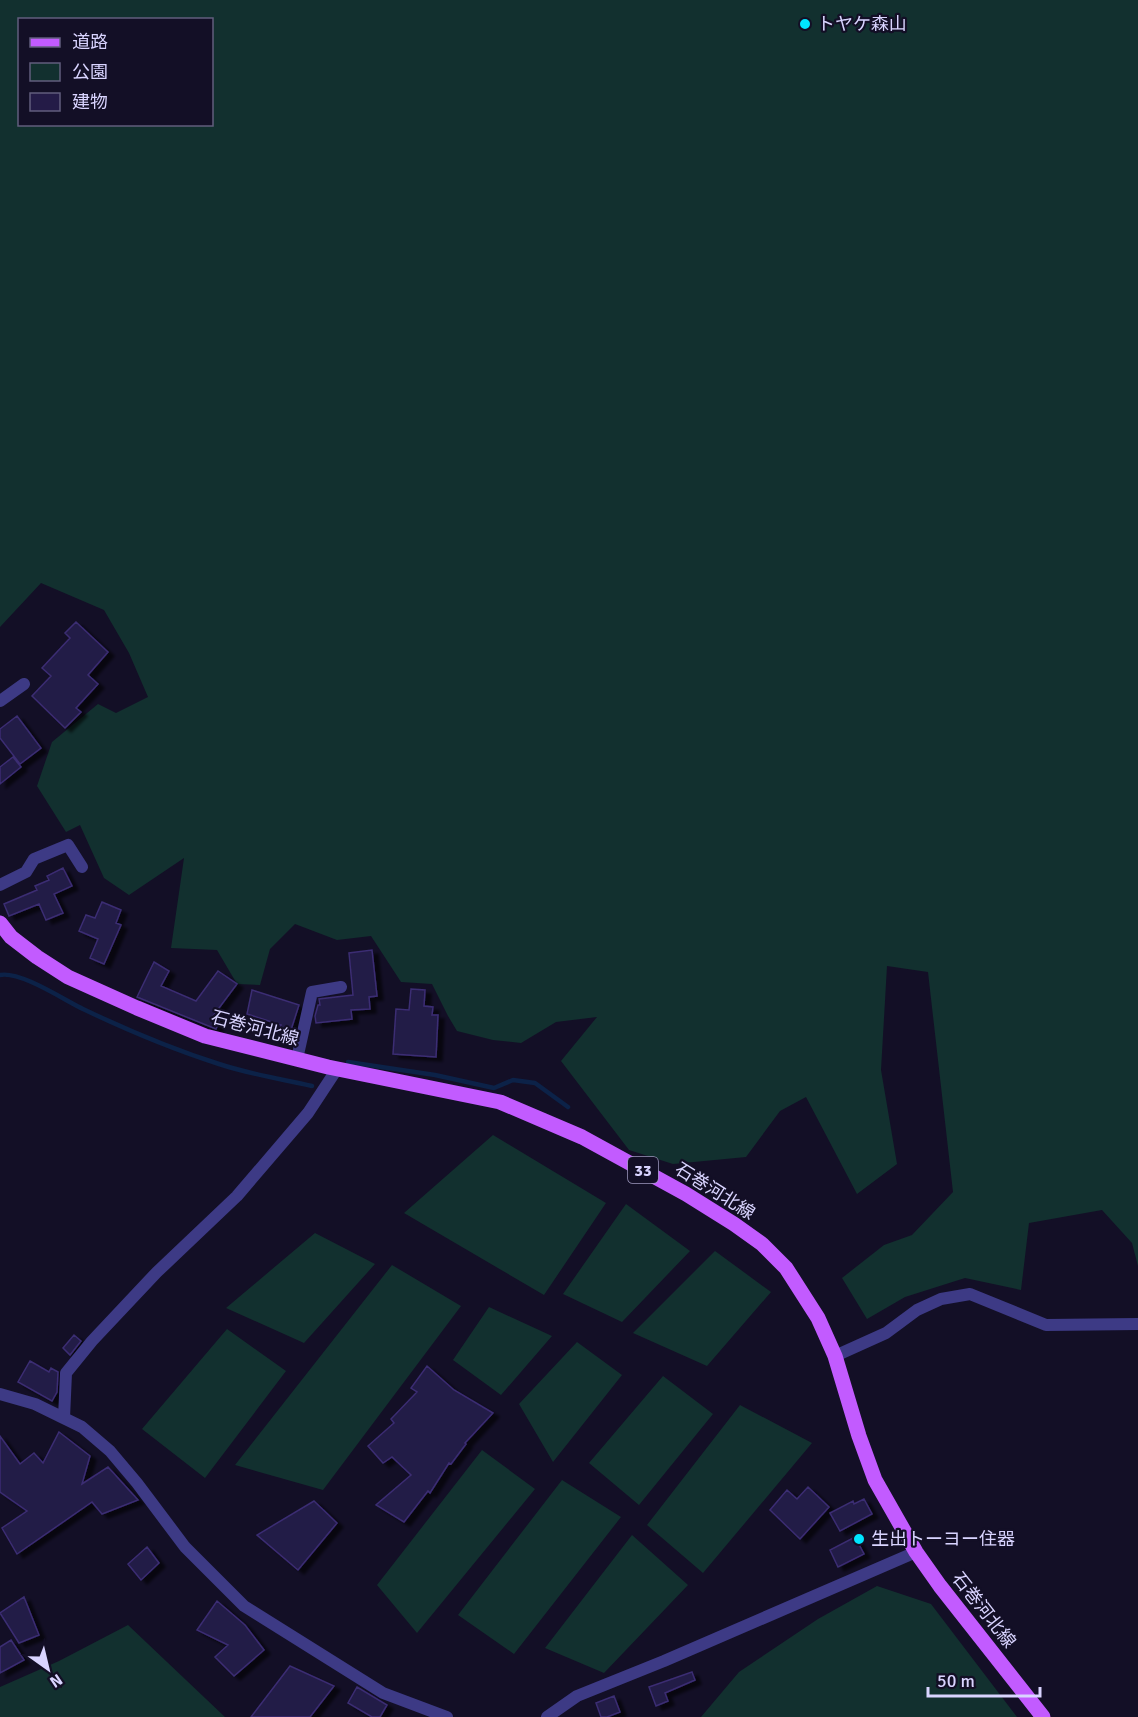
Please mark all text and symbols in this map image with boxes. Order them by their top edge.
place label: トヤケ森山 [817,13,907,35]
marker: トヤケ森山 [798,17,812,31]
legend [18,18,213,126]
text: 道路 [72,31,108,53]
text: 公園 [72,61,108,83]
text: 建物 [72,91,108,113]
street label: 石巻河北線 [209,1006,301,1050]
road number: 33 [628,1157,658,1183]
street label: 石巻河北線 [671,1158,759,1224]
place label: 生出トーヨー住器 [871,1528,1015,1550]
marker: 生出トーヨー住器 [852,1532,866,1546]
street label: 石巻河北線 [948,1568,1020,1652]
north arrow [18,1639,78,1699]
scale bar [928,1660,1040,1698]
text: N [46,1669,66,1692]
text: 50 m [937,1670,975,1692]

